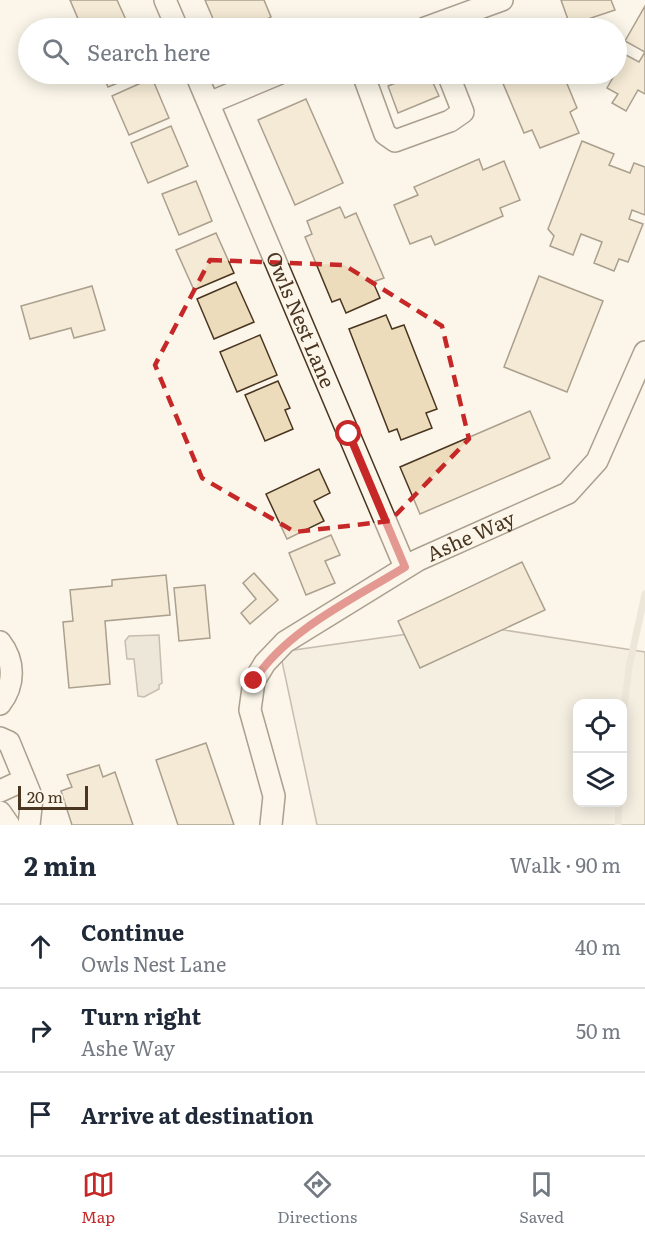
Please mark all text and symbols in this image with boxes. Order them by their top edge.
search box [18,18,627,84]
icon: search [39,35,72,68]
text: Search here [87,35,210,68]
street label: Owls Nest Lane [260,246,344,392]
route start [335,420,361,446]
street label: Ashe Way [421,501,520,567]
route end [240,667,266,693]
map controls [573,699,627,807]
button: locate [573,699,627,753]
button: layers [573,753,627,807]
scale bar [18,783,88,810]
text: 20 m [27,784,63,808]
text: 2 min [24,845,97,884]
text: Walk · 90 m [510,849,621,879]
text: Continue [81,915,184,948]
icon: ahead [24,930,57,963]
text: 40 m [575,931,621,961]
text: Owls Nest Lane [81,948,226,978]
text: Turn right [81,999,201,1032]
icon: right [24,1014,57,1047]
text: 50 m [576,1015,621,1045]
text: Ashe Way [81,1032,175,1062]
icon: arrive [24,1098,57,1131]
text: Arrive at destination [81,1098,314,1131]
tab: Map [81,1168,115,1228]
tab: Directions [277,1168,357,1228]
tab: Saved [519,1168,564,1228]

